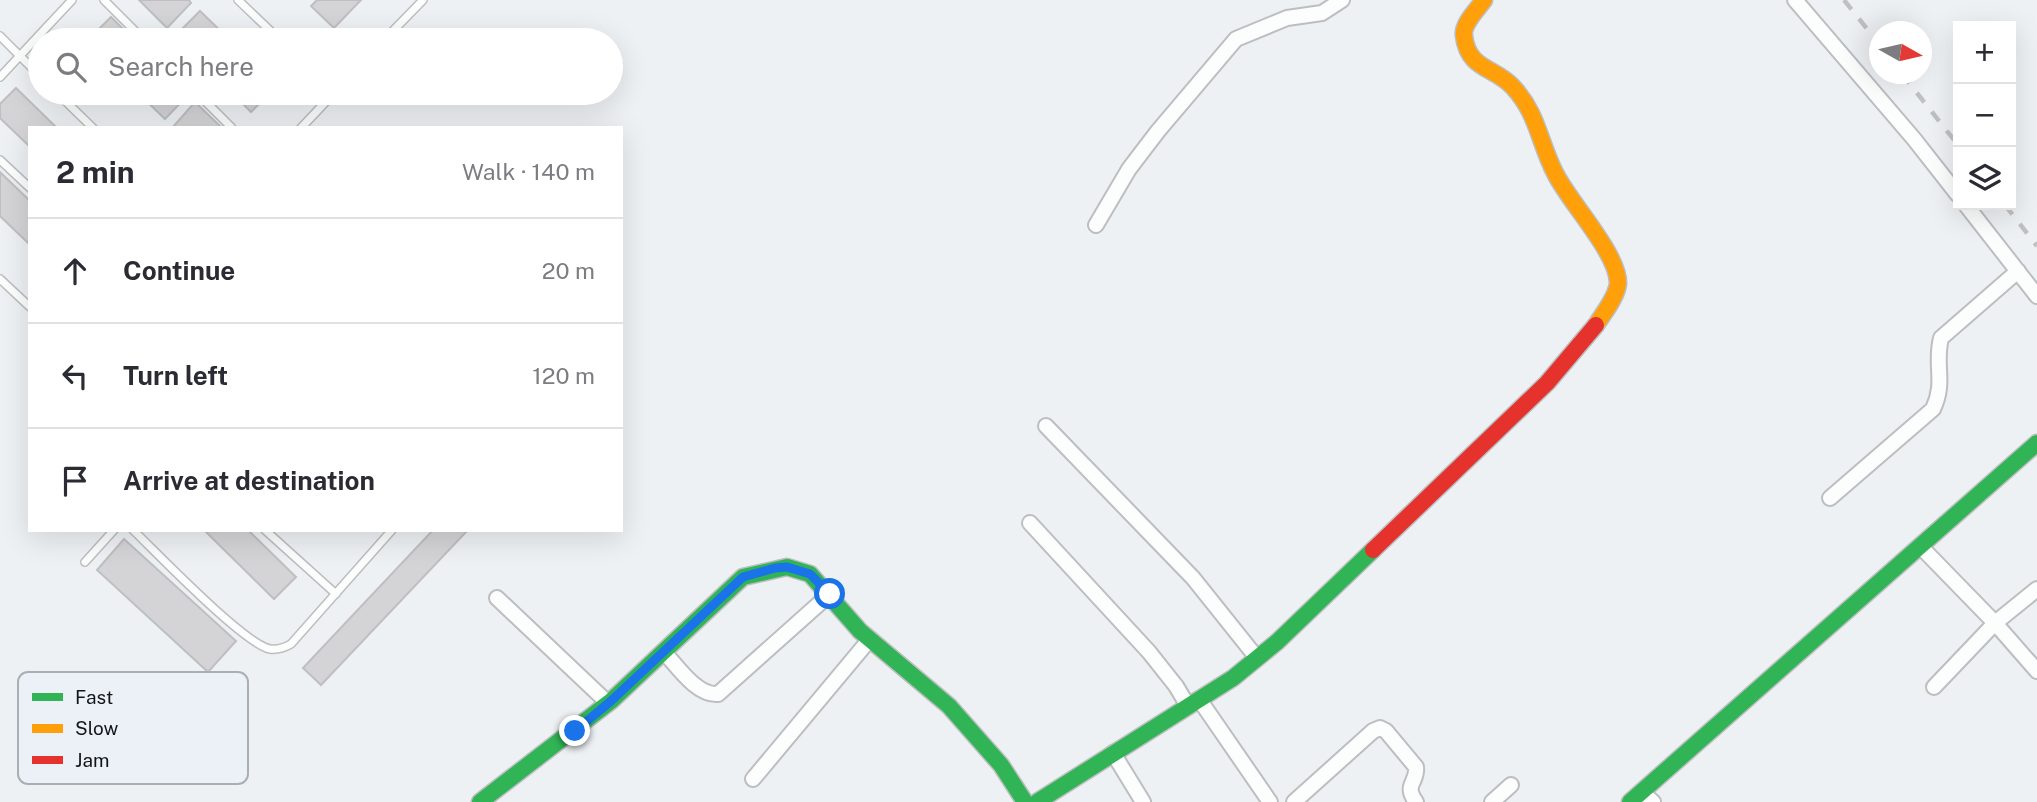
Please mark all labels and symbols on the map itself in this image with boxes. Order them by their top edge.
north arrow [1869,21,1932,84]
route start [814,578,845,609]
legend [18,672,248,784]
text: Fast [75,686,113,708]
route end [559,715,590,746]
text: Slow [75,717,119,739]
text: Jam [75,749,109,771]

